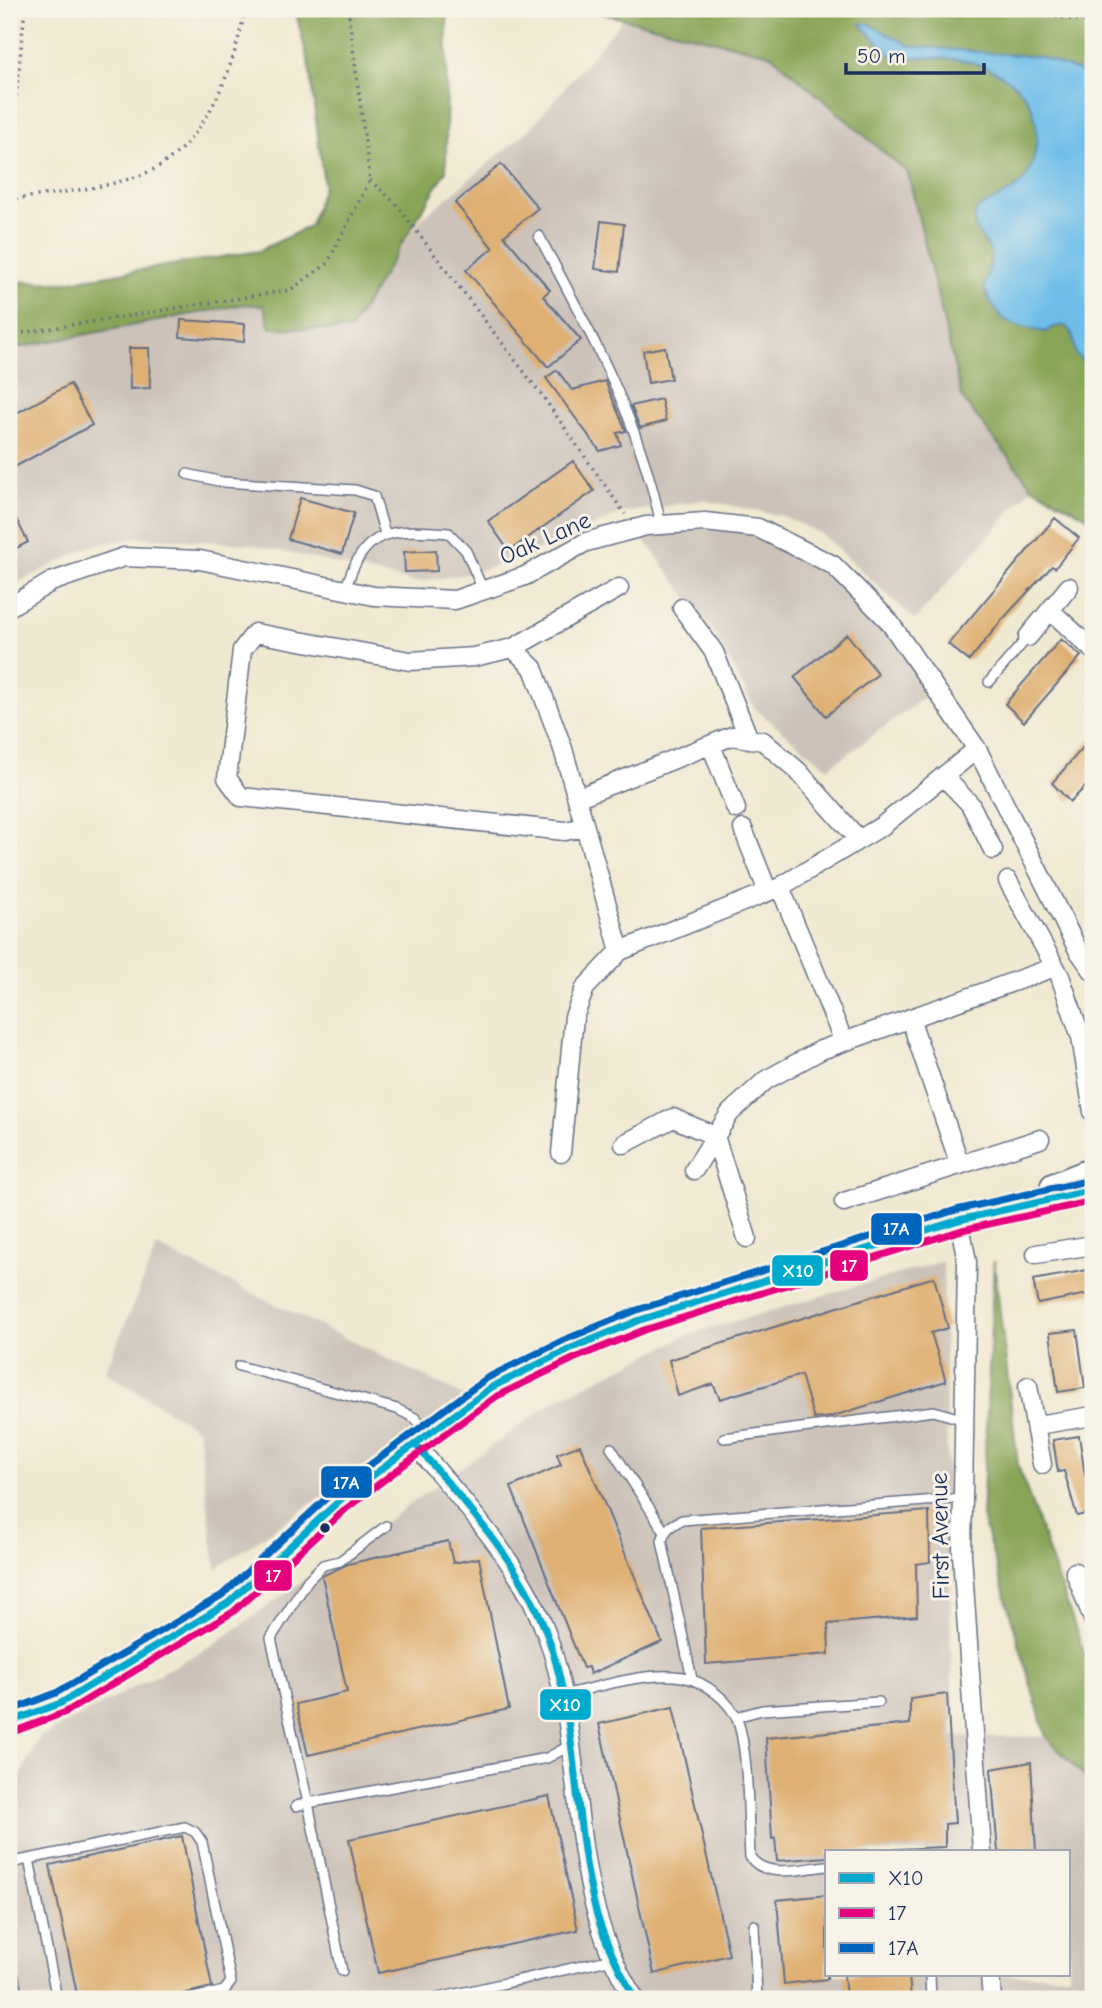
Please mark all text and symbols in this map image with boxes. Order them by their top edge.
scale bar [846,32,985,76]
text: 50 m [857,44,906,68]
street label: Oak Lane [495,506,595,570]
line badge: 17A [870,1212,923,1246]
text: 17A [883,1218,910,1240]
line badge: 17 [829,1249,869,1282]
line badge: X10 [771,1254,824,1287]
text: 17 [841,1255,857,1277]
text: X10 [782,1260,814,1282]
line badge: 17A [320,1465,373,1499]
text: 17A [333,1472,360,1494]
street label: First Avenue [925,1472,955,1600]
unlabelled marker [318,1521,332,1535]
line badge: 17 [253,1559,293,1592]
text: 17 [265,1565,281,1587]
line badge: X10 [539,1688,592,1721]
text: X10 [549,1694,581,1716]
legend [825,1850,1070,1976]
text: X10 [888,1866,924,1890]
text: 17 [888,1901,906,1925]
text: 17A [888,1936,918,1960]

